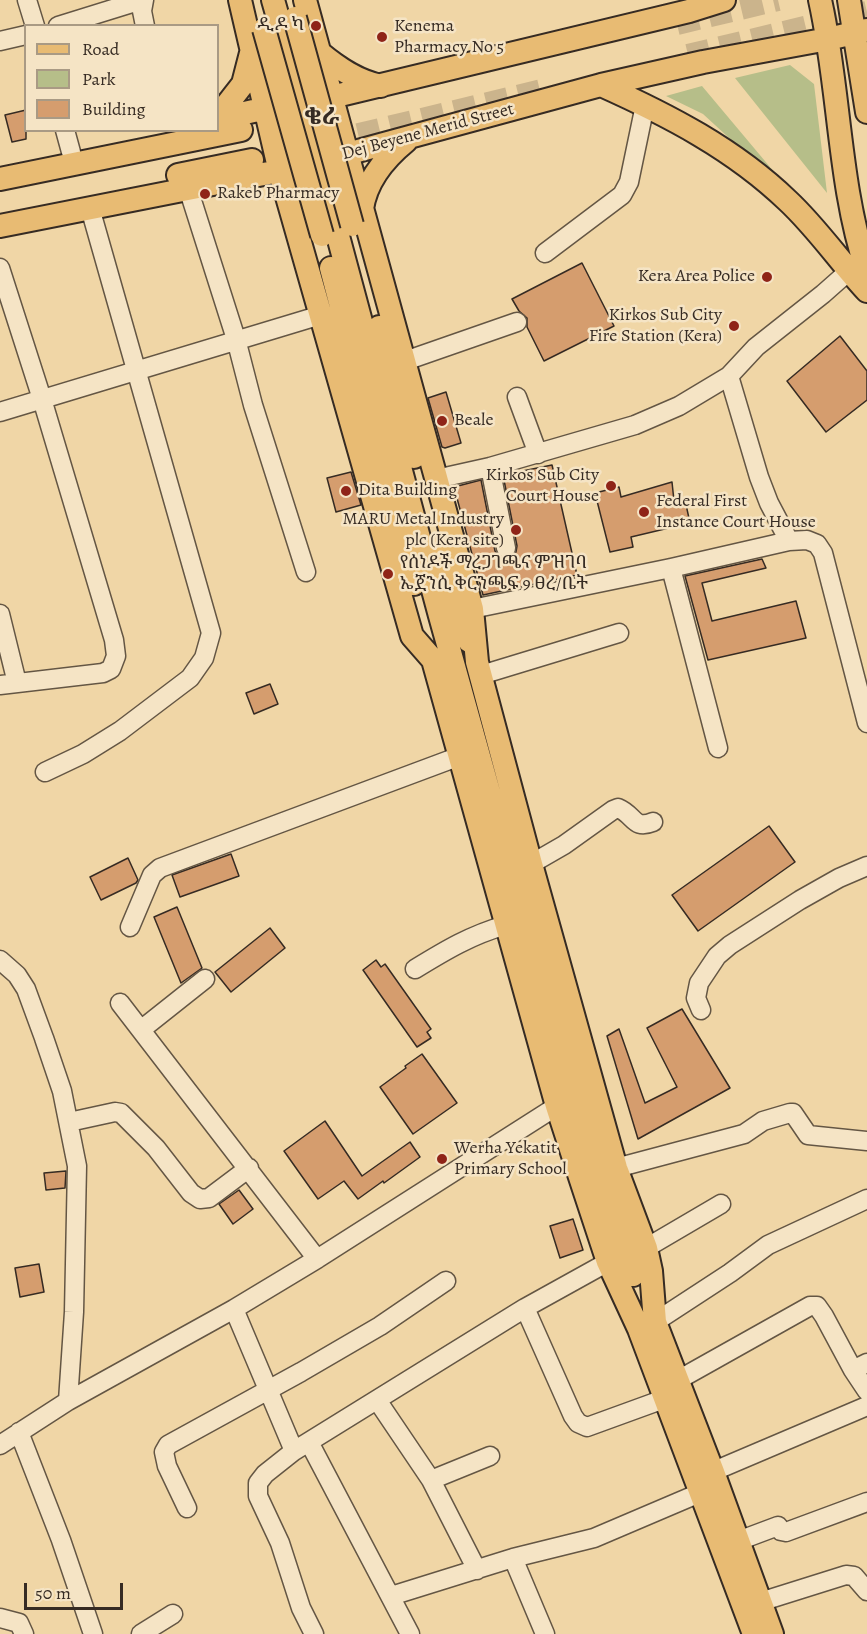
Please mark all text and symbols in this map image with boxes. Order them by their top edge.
place label: ዲዶ ካ [258,15,304,37]
place label: Kenema Pharmacy No 5 [394,16,504,58]
marker: ዲዶ ካ [309,19,323,33]
legend [24,24,219,132]
marker: Kenema Pharmacy No 5 [375,30,389,44]
text: Road [82,37,119,61]
text: Park [82,67,116,91]
text: Building [82,97,146,121]
street label: Dej Beyene Merid Street [340,99,516,165]
district label: ቄራ [305,104,339,132]
place label: Rakeb Pharmacy [217,183,339,205]
marker: Rakeb Pharmacy [198,187,212,201]
place label: Kera Area Police [638,266,755,288]
marker: Kera Area Police [760,270,774,284]
place label: Kirkos Sub City Fire Station (Kera) [589,305,722,348]
marker: Kirkos Sub City Fire Station (Kera) [727,319,741,333]
place label: Beale [454,410,493,432]
marker: Beale [435,414,449,428]
place label: Kirkos Sub City Court House [485,465,599,508]
marker: Kirkos Sub City Court House [604,479,618,493]
place label: Dita Building [358,480,457,502]
marker: Dita Building [339,484,353,498]
place label: Federal First Instance Court House [656,491,816,534]
marker: Federal First Instance Court House [637,505,651,519]
place label: MARU Metal Industry plc (Kera site) [343,509,504,552]
marker: MARU Metal Industry plc (Kera site) [509,523,523,537]
place label: የሰነዶች ማረጋገጫና ምዝገባ ኤጀንሲ ቅርንጫፍ 9 ፀረ/ቤት [400,553,588,596]
marker: የሰነዶች ማረጋገጫና ምዝገባ ኤጀንሲ ቅርንጫፍ 9 ፀረ/ቤት [381,567,395,581]
place label: Werha Yekatit Primary School [454,1138,567,1180]
marker: Werha Yekatit Primary School [435,1152,449,1166]
scale bar [27,1571,126,1609]
text: 50 m [35,1581,71,1605]

